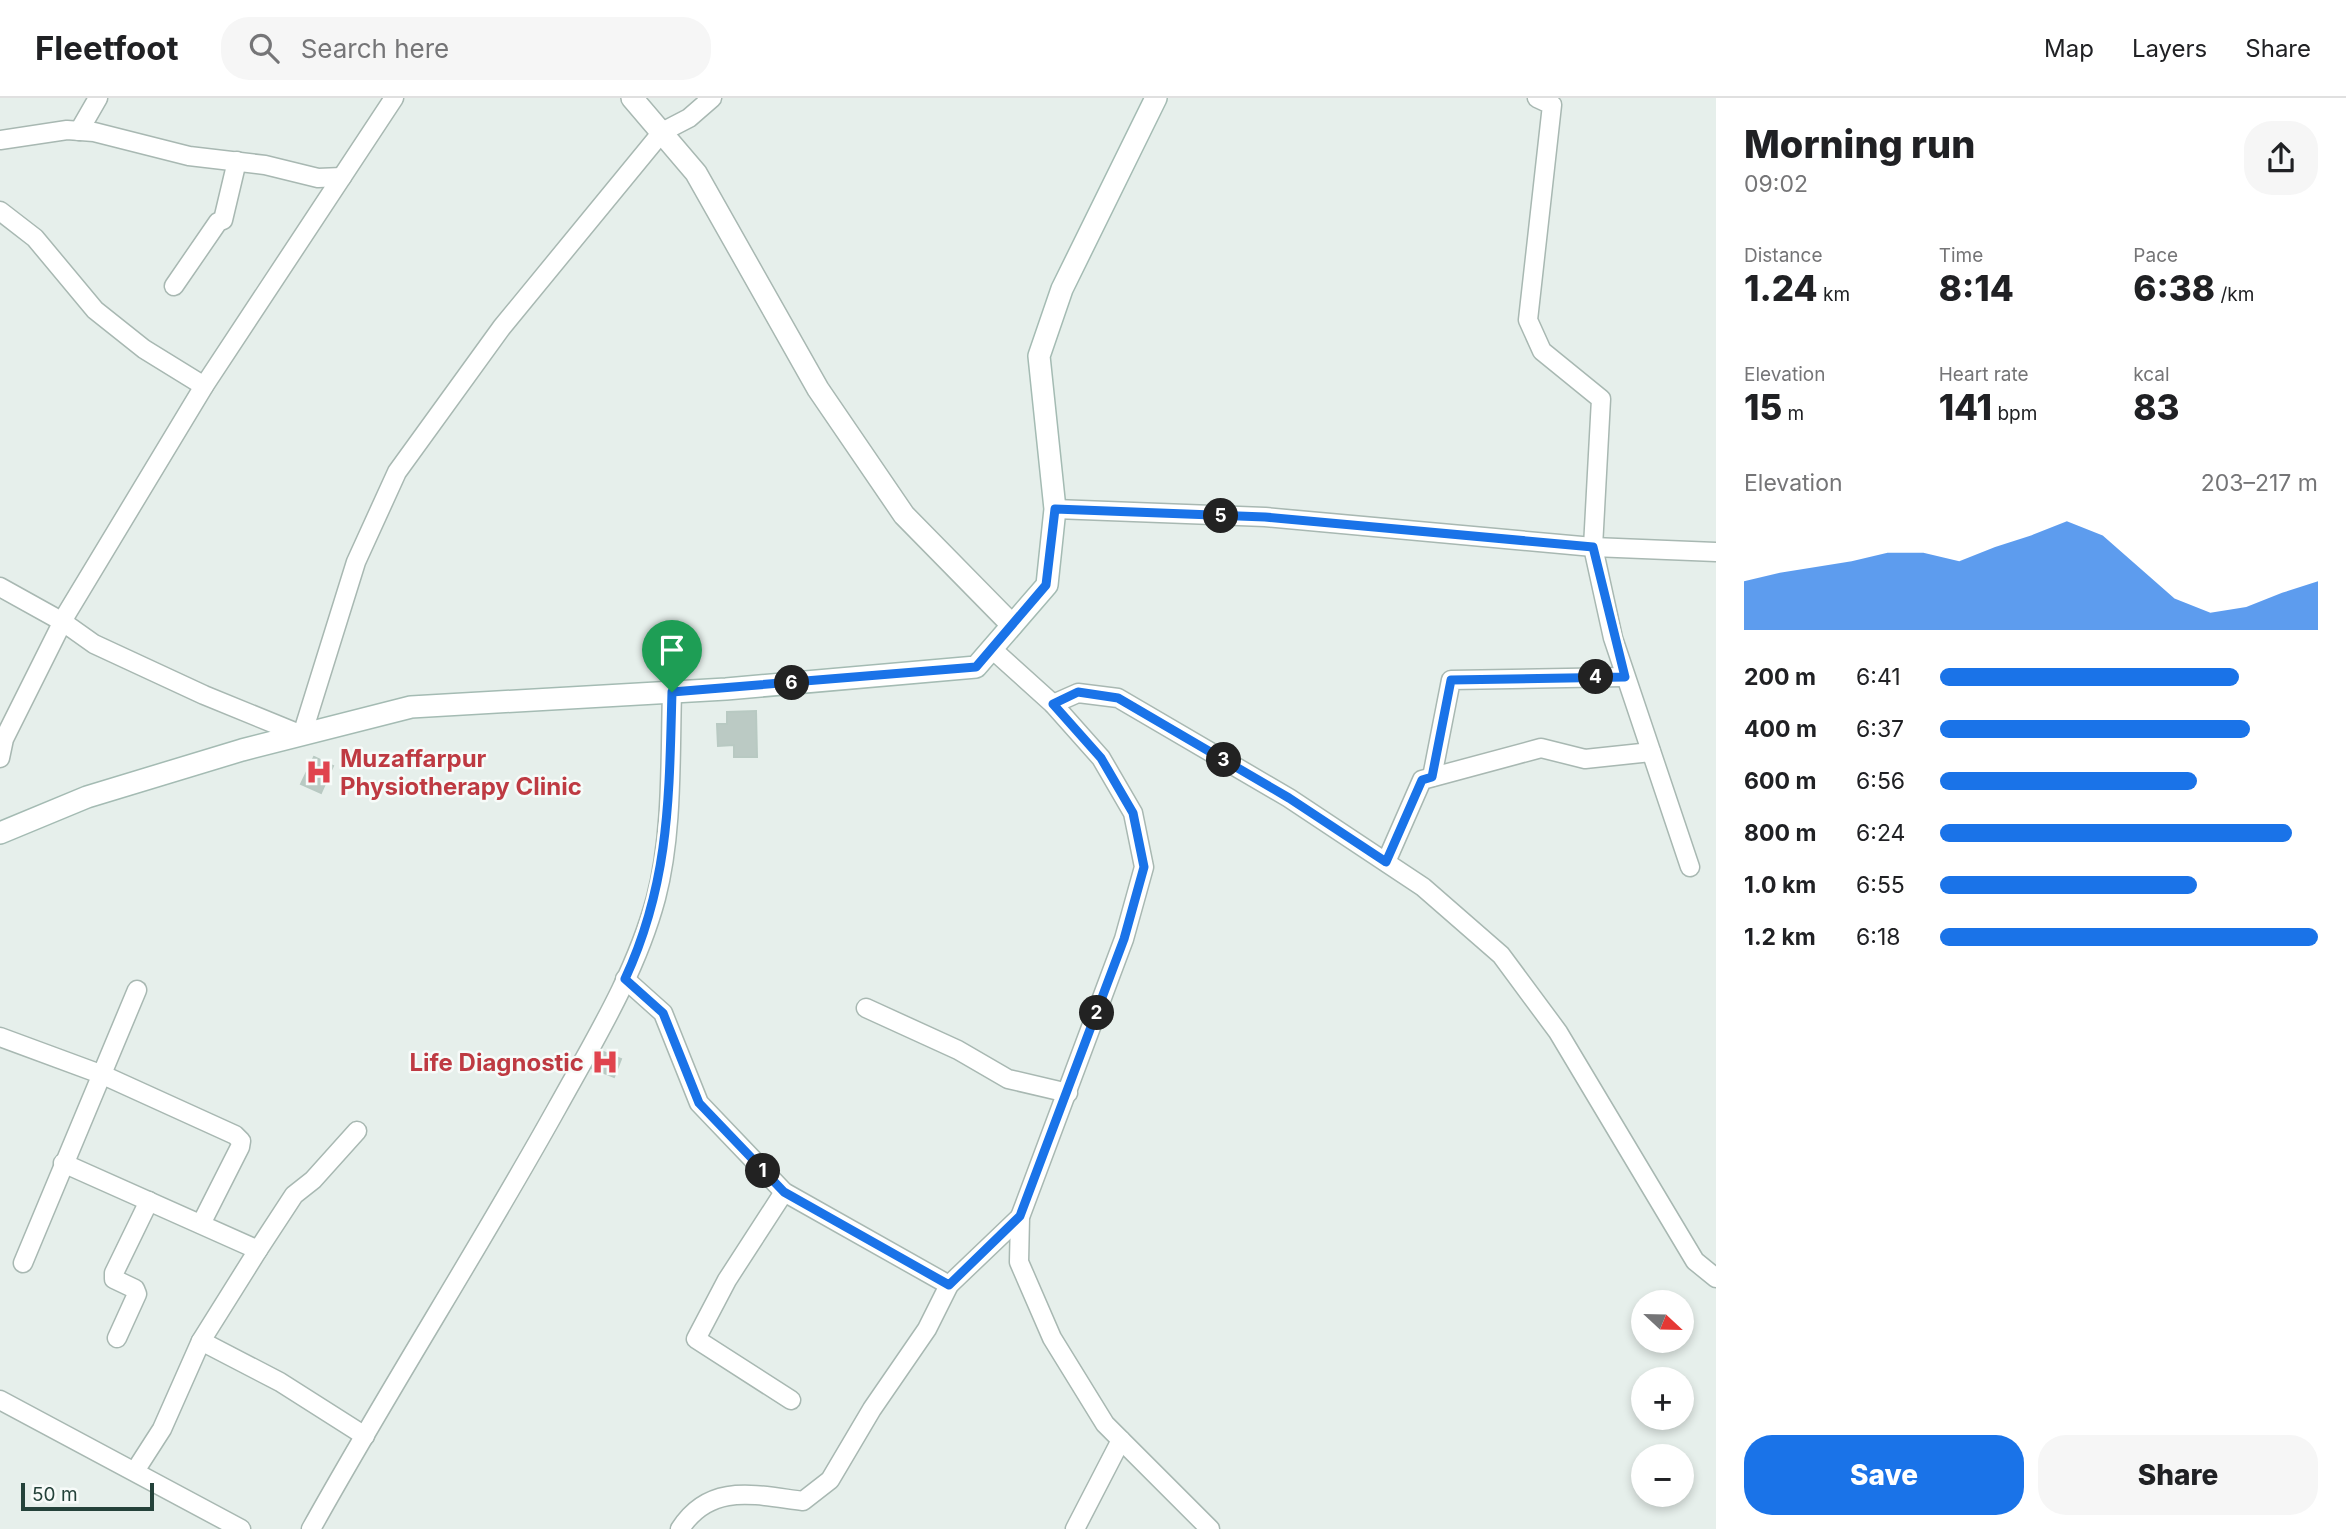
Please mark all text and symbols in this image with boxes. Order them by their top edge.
search box [221,17,711,80]
text: Fleetfoot [35,28,179,68]
icon: search [245,29,283,67]
text: Search here [301,33,449,64]
text: Map [2044,34,2094,63]
text: Layers [2132,34,2207,63]
text: Share [2245,34,2311,63]
text: Morning run [1744,121,1975,167]
button: share [2244,121,2318,195]
text: 09:02 [1744,170,1808,198]
text: Distance [1744,244,1822,267]
text: Time [1939,244,1983,267]
text: Pace [2133,244,2178,267]
text: 1.24 [1744,267,1818,309]
text: 8:14 [1939,267,2014,309]
text: 6:38 [2133,267,2215,309]
text: km [1818,283,1850,306]
text: /km [2215,283,2254,306]
text: Elevation [1744,363,1825,386]
text: Heart rate [1939,363,2029,386]
text: kcal [2133,363,2170,386]
text: 15 [1744,386,1782,428]
text: 141 [1939,386,1992,428]
text: 83 [2133,386,2180,428]
text: m [1782,402,1804,425]
text: bpm [1992,402,2037,425]
text: Elevation [1744,469,1843,497]
text: 203–217 m [2201,469,2318,497]
pin: 5 [1204,498,1238,534]
text: 5 [1214,504,1227,527]
pin [642,620,702,692]
icon: arrive [653,631,691,669]
pin: 4 [1578,660,1614,694]
text: 200 m [1744,663,1816,691]
text: 6:41 [1856,663,1901,691]
text: 4 [1589,665,1602,688]
pin: 6 [774,666,810,700]
text: 6 [785,671,798,694]
text: 400 m [1744,715,1817,743]
text: 6:37 [1856,715,1904,743]
pin: 3 [1206,742,1242,778]
place label: Muzaffarpur Physiotherapy Clinic [340,744,582,801]
text: 3 [1217,748,1230,771]
hospital icon: Muzaffarpur Physiotherapy Clinic [304,757,334,787]
text: 600 m [1744,767,1816,795]
text: 6:56 [1856,767,1905,795]
text: 800 m [1744,819,1816,847]
text: 6:24 [1856,819,1905,847]
text: 1.0 km [1744,871,1816,899]
text: 6:55 [1856,871,1905,899]
text: 1.2 km [1744,923,1816,951]
text: 6:18 [1856,923,1900,951]
pin: 2 [1080,996,1114,1030]
text: 2 [1091,1001,1102,1024]
hospital icon: Life Diagnostic [590,1047,620,1077]
place label: Life Diagnostic [409,1048,584,1077]
pin: 1 [746,1154,780,1188]
text: 1 [758,1159,767,1182]
north arrow [1631,1290,1694,1353]
map controls [1631,1290,1694,1507]
button: + [1631,1367,1694,1430]
button: Save [1744,1435,2024,1515]
button: Share [2038,1435,2318,1515]
button: − [1631,1444,1694,1507]
scale bar [21,1480,154,1512]
text: 50 m [32,1483,78,1506]

